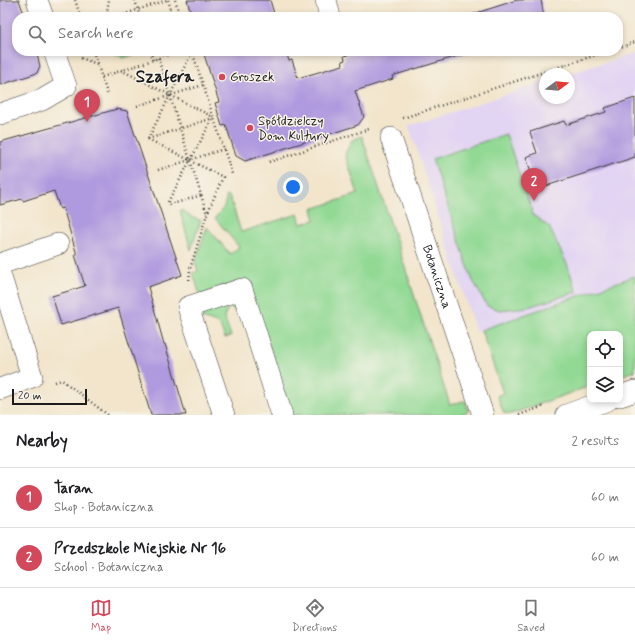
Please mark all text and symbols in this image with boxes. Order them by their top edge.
search box [12,12,623,56]
icon: search [26,23,48,45]
text: Search here [58,24,134,44]
district label: Szafera [136,66,195,88]
north arrow [539,68,575,104]
place label: Groszek [230,69,275,86]
marker: Groszek [217,72,227,82]
pin: 1 [74,89,100,122]
place label: Spółdzielczy Dom Kultury [258,113,329,145]
marker: Spółdzielczy Dom Kultury [245,123,255,133]
pin: 2 [521,168,547,201]
your location [283,177,303,197]
street label: Botaniczna [419,242,456,311]
map controls [587,331,623,403]
button: locate [587,331,623,367]
button: layers [587,367,623,403]
scale bar [12,387,87,406]
text: 20 m [18,389,41,403]
text: Nearby [16,430,68,452]
text: 2 results [572,433,619,450]
text: Taran [54,479,93,499]
text: 1 [26,489,32,506]
text: 60 m [591,489,619,506]
text: Shop · Botaniczna [54,499,154,516]
text: Przedszkole Miejskie Nr 16 [54,539,226,559]
text: 2 [26,549,32,566]
text: 60 m [591,549,619,566]
text: School · Botaniczna [54,559,164,576]
tab: Map [90,597,112,635]
tab: Directions [292,597,337,635]
tab: Saved [517,597,545,635]

